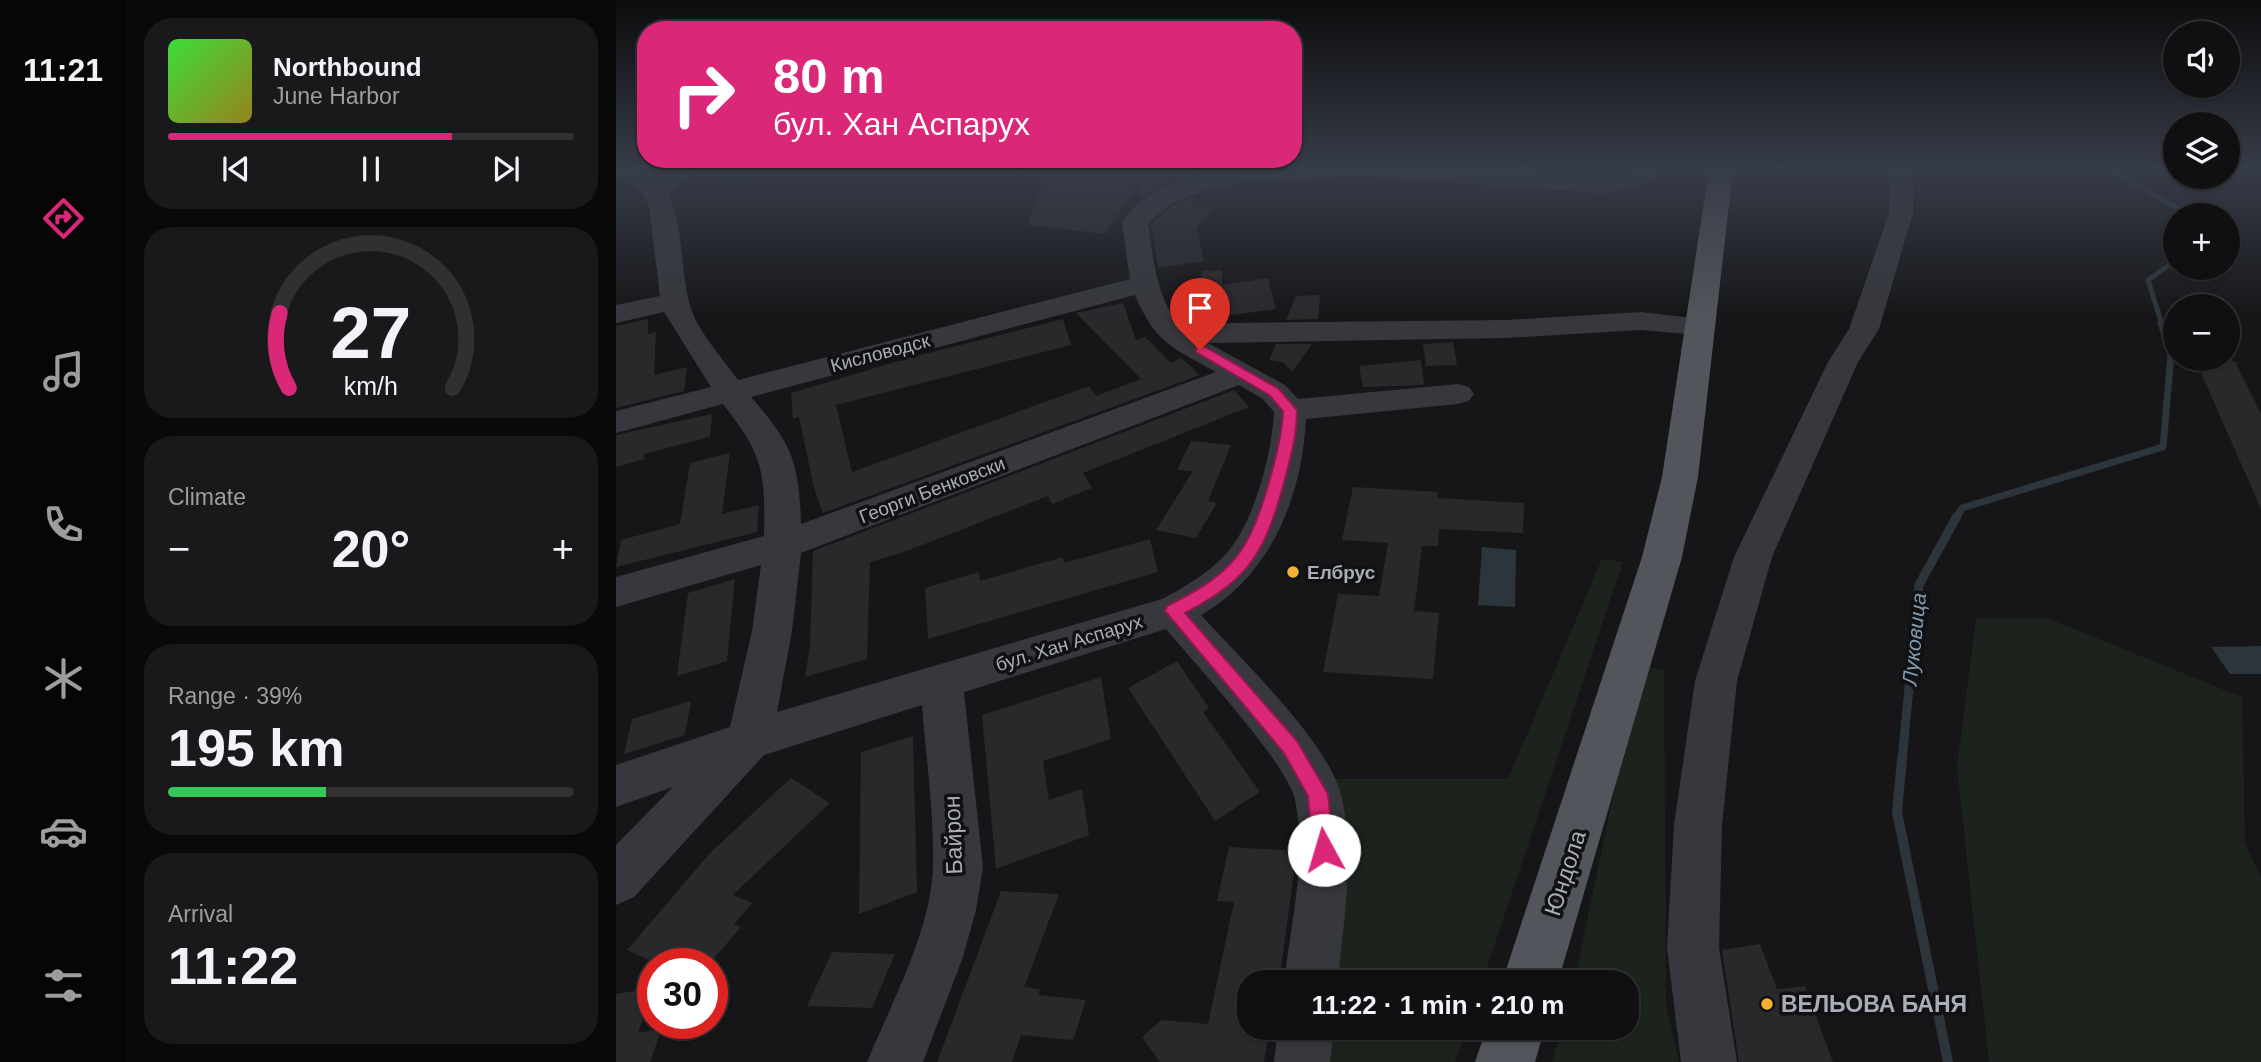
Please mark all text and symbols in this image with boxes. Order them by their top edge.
map controls [2163,21,2240,371]
button: sound [2163,21,2240,98]
icon: right [658,49,749,140]
text: 80 m [773,49,885,103]
text: 11:21 [23,52,103,88]
text: Northbound [273,52,422,82]
text: June Harbor [273,83,400,109]
text: бул. Хан Аспарух [773,106,1030,142]
button: layers [2163,112,2240,189]
icon: previous [217,150,255,188]
icon: pause [352,150,390,188]
icon: next [487,150,525,188]
icon: directions [39,194,88,243]
button: + [2163,203,2240,280]
pin [1170,278,1230,350]
icon: arrive [1181,289,1219,327]
text: 27 [331,293,411,374]
button: − [2163,294,2240,371]
street label: Кисловодск [828,329,933,376]
icon: music [39,347,88,396]
text: km/h [344,372,398,400]
street label: Георги Бенковски [856,453,1008,527]
text: Climate [168,484,246,510]
icon: phone [39,500,88,549]
text: 20° [332,520,410,578]
text: − [168,528,190,570]
text: + [552,528,574,570]
place label: Елбрус [1307,562,1376,583]
marker: Елбрус [1285,564,1301,580]
water label: Луковица [1897,592,1930,688]
street label: бул. Хан Аспарух [993,611,1146,675]
icon: climate [39,654,88,703]
text: Range · 39% [168,683,302,709]
text: 195 km [168,719,344,777]
street label: Байрон [939,795,967,875]
icon: car [39,807,88,856]
position arrow [1287,813,1361,887]
street label: Юндола [1539,827,1591,919]
text: Arrival [168,901,233,927]
text: 11:22 [168,937,298,995]
speed limit sign: 30 [637,948,728,1039]
icon: filters [39,961,88,1010]
text: 11:22 · 1 min · 210 m [1312,990,1564,1020]
place label: ВЕЛЬОВА БАНЯ [1781,991,1967,1017]
marker: ВЕЛЬОВА БАНЯ [1759,996,1775,1012]

